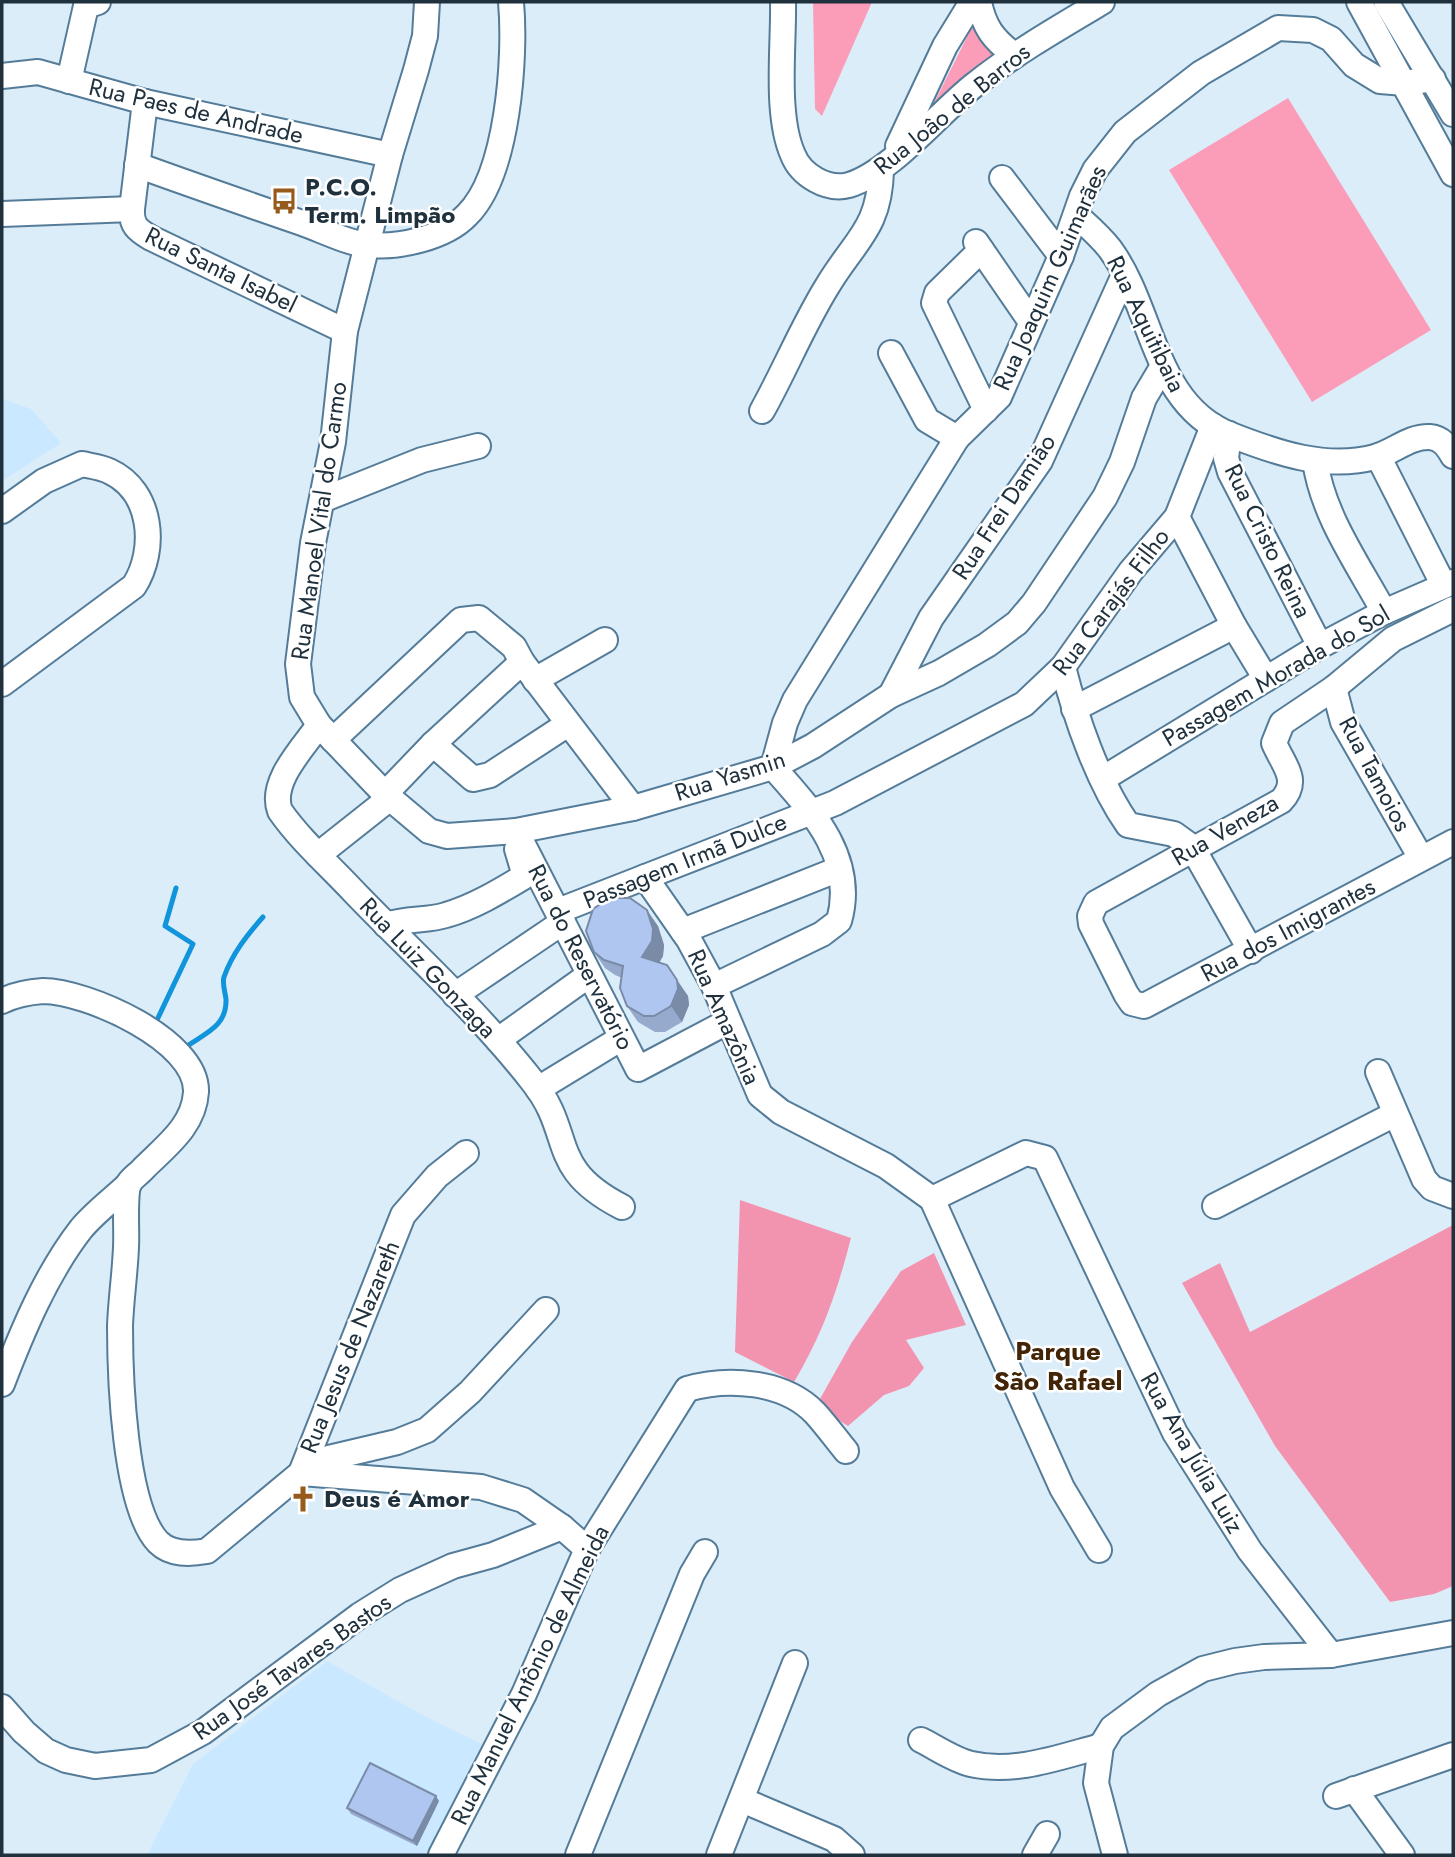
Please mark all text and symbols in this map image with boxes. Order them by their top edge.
street label: Rua Joâo de Barros [866,34,1038,183]
street label: Rua Paes de Andrade [85,69,307,152]
street label: Rua Joaquim Guimarães [984,160,1115,396]
place label: P.C.O. Term. Limpão [305,169,455,232]
bus stop icon: P.C.O. Term. Limpão [269,186,299,216]
street label: Rua Santa Isabel [139,218,303,321]
street label: Rua Aquitibaia [1098,250,1195,398]
street label: Rua Manoel Vital do Carmo [282,380,355,662]
street label: Rua Frei Damião [943,427,1064,587]
street label: Rua Cristo Reina [1216,458,1321,624]
street label: Rua Carajás Filho [1044,521,1178,683]
street label: Passagem Morada do Sol [1156,596,1396,755]
street label: Rua Tamoios [1330,710,1420,838]
street label: Rua Yasmin [670,741,790,810]
street label: Rua Veneza [1165,785,1285,874]
street label: Passagem Irmã Dulce [578,804,792,917]
street label: Rua do Reservatório [520,858,643,1056]
street label: Rua dos Imigrantes [1194,869,1381,990]
street label: Rua Luiz Gonzaga [352,889,505,1046]
street label: Rua Amazônia [679,943,770,1090]
street label: Rua Jesus de Nazareth [291,1235,408,1458]
district label: Parque São Rafael [993,1332,1123,1400]
street label: Rua Ana Júlia Luiz [1132,1366,1253,1540]
place label: Deus é Amor [324,1481,470,1516]
church icon: Deus é Amor [288,1484,318,1514]
street label: Rua Manuel Antônio de Almeida [442,1519,618,1831]
street label: Rua José Tavares Bastos [185,1585,398,1748]

